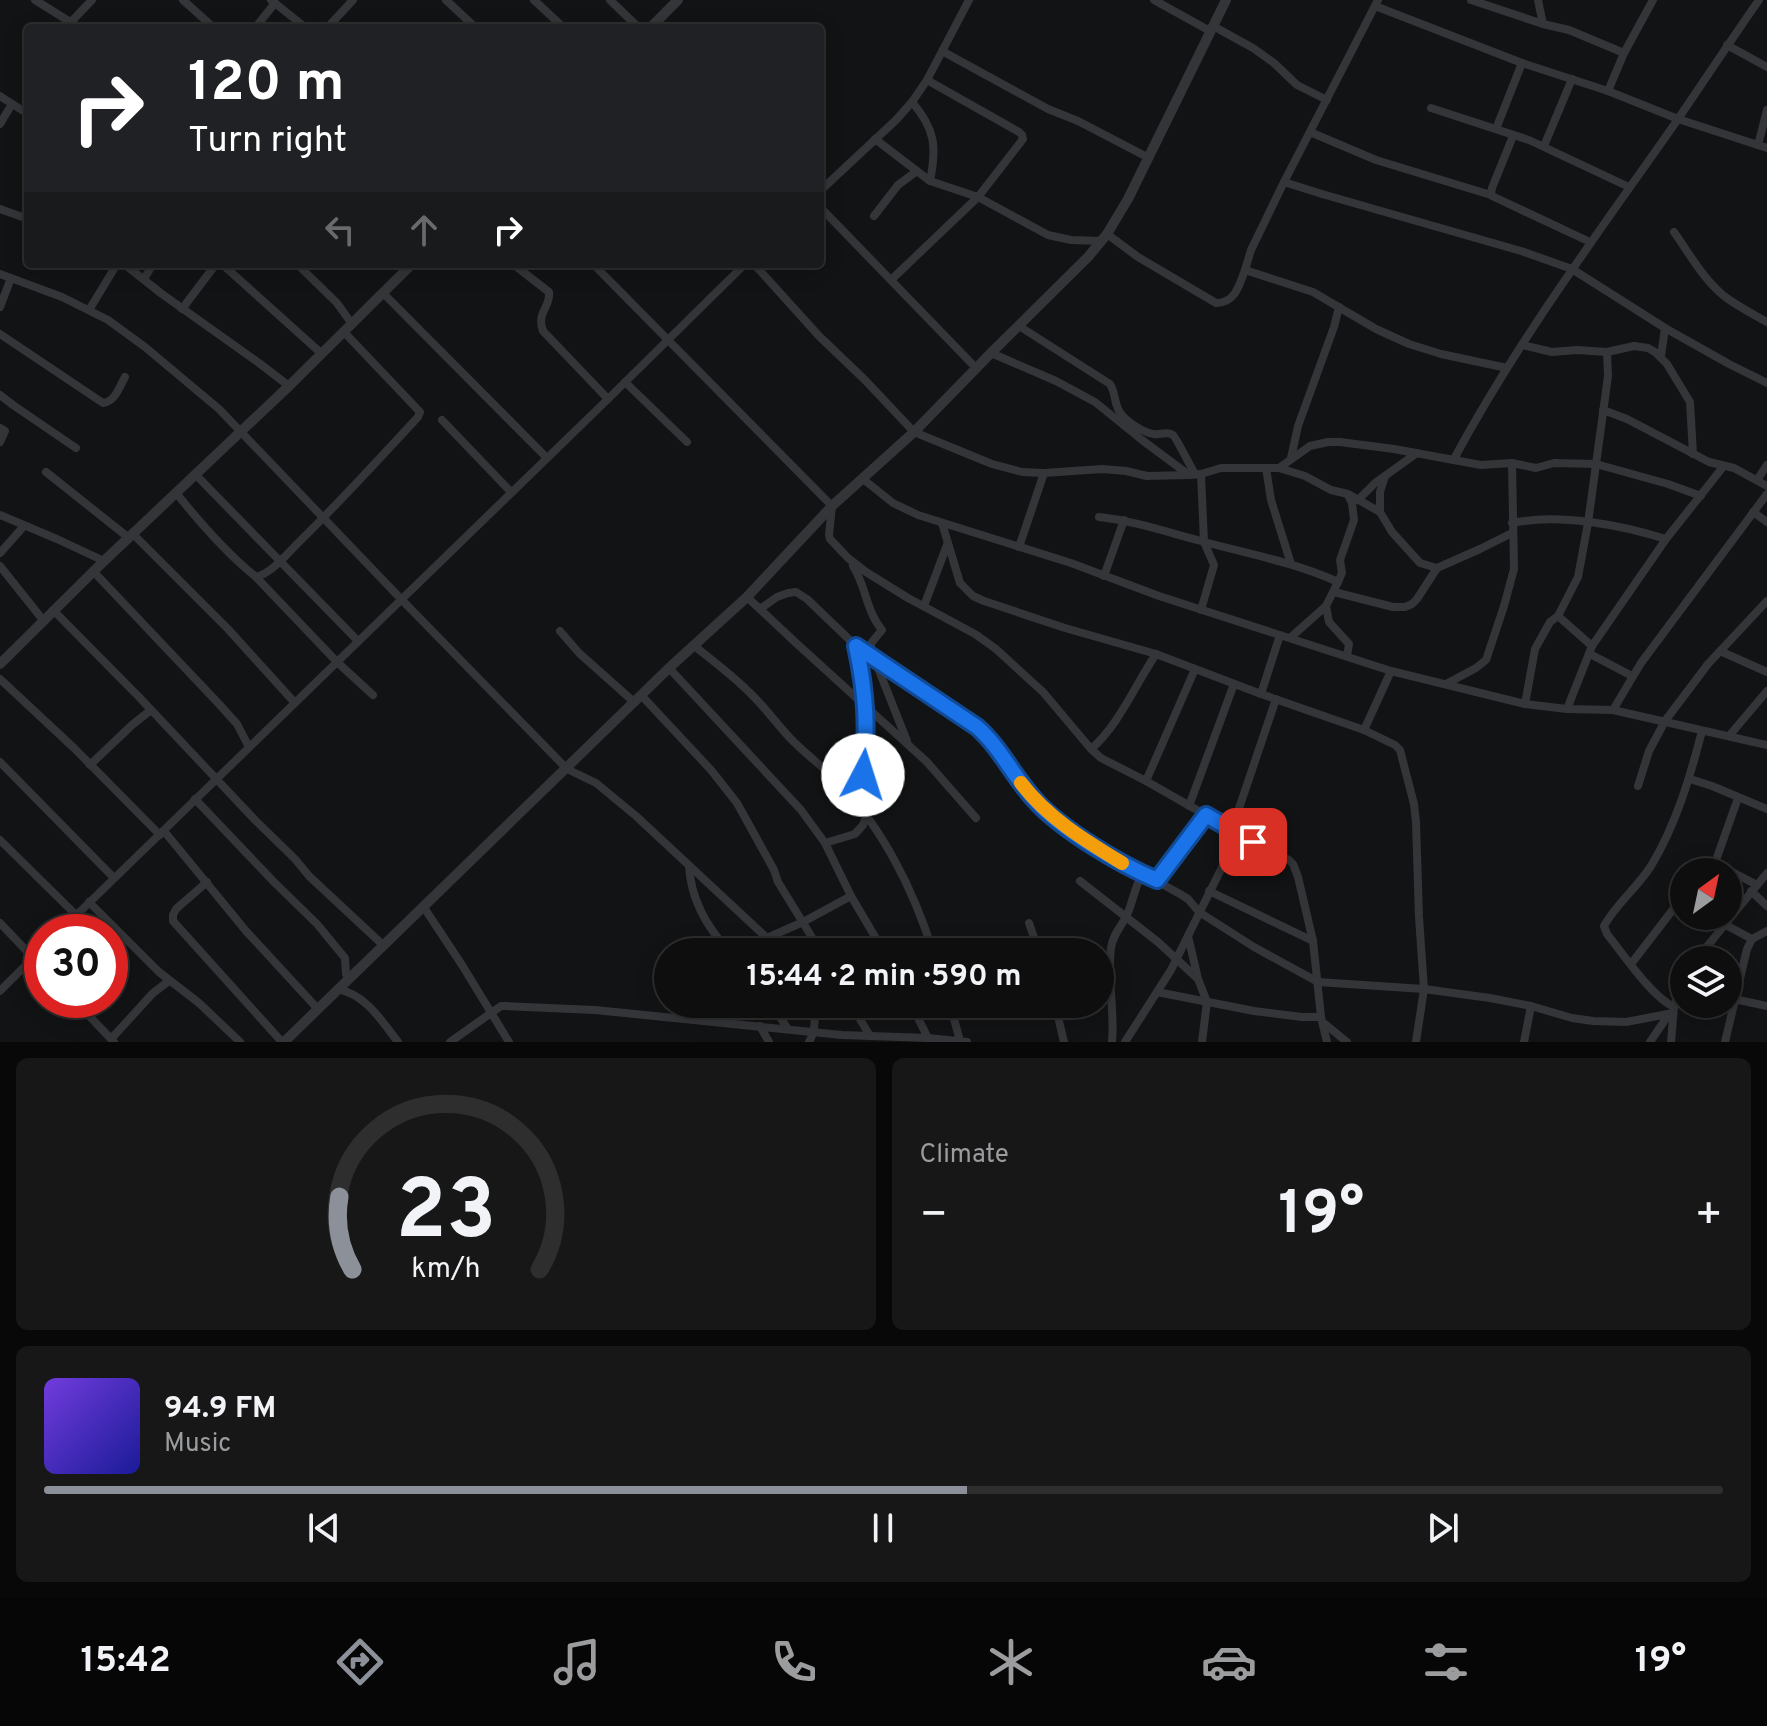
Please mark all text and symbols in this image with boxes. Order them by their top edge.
text: 120 m [188,50,345,120]
icon: right [56,56,160,160]
text: Turn right [188,119,347,165]
icon: left [318,208,362,252]
icon: ahead [402,208,446,252]
icon: right [486,208,530,252]
position arrow [821,733,905,817]
pin [1219,808,1287,876]
icon: arrive [1231,820,1275,864]
north arrow [1670,858,1742,930]
map controls [1670,858,1742,1018]
speed limit sign: 30 [24,914,128,1018]
button: layers [1670,946,1742,1018]
text: 15:44 · 2 min · 590 m [747,959,1021,996]
text: Climate [920,1139,1009,1172]
text: 23 [395,1163,496,1268]
text: 19° [1278,1179,1364,1255]
text: − [920,1189,948,1245]
text: + [1695,1189,1723,1245]
text: km/h [411,1252,480,1288]
text: 94.9 FM [164,1391,276,1428]
text: Music [164,1428,231,1461]
icon: previous [302,1506,346,1550]
icon: pause [861,1506,905,1550]
icon: next [1421,1506,1465,1550]
icon: directions [332,1634,388,1690]
icon: music [549,1634,605,1690]
icon: phone [766,1634,822,1690]
icon: climate [983,1634,1039,1690]
icon: car [1201,1634,1257,1690]
icon: filters [1418,1634,1474,1690]
text: 15:42 [81,1639,171,1685]
text: 19° [1635,1639,1686,1685]

